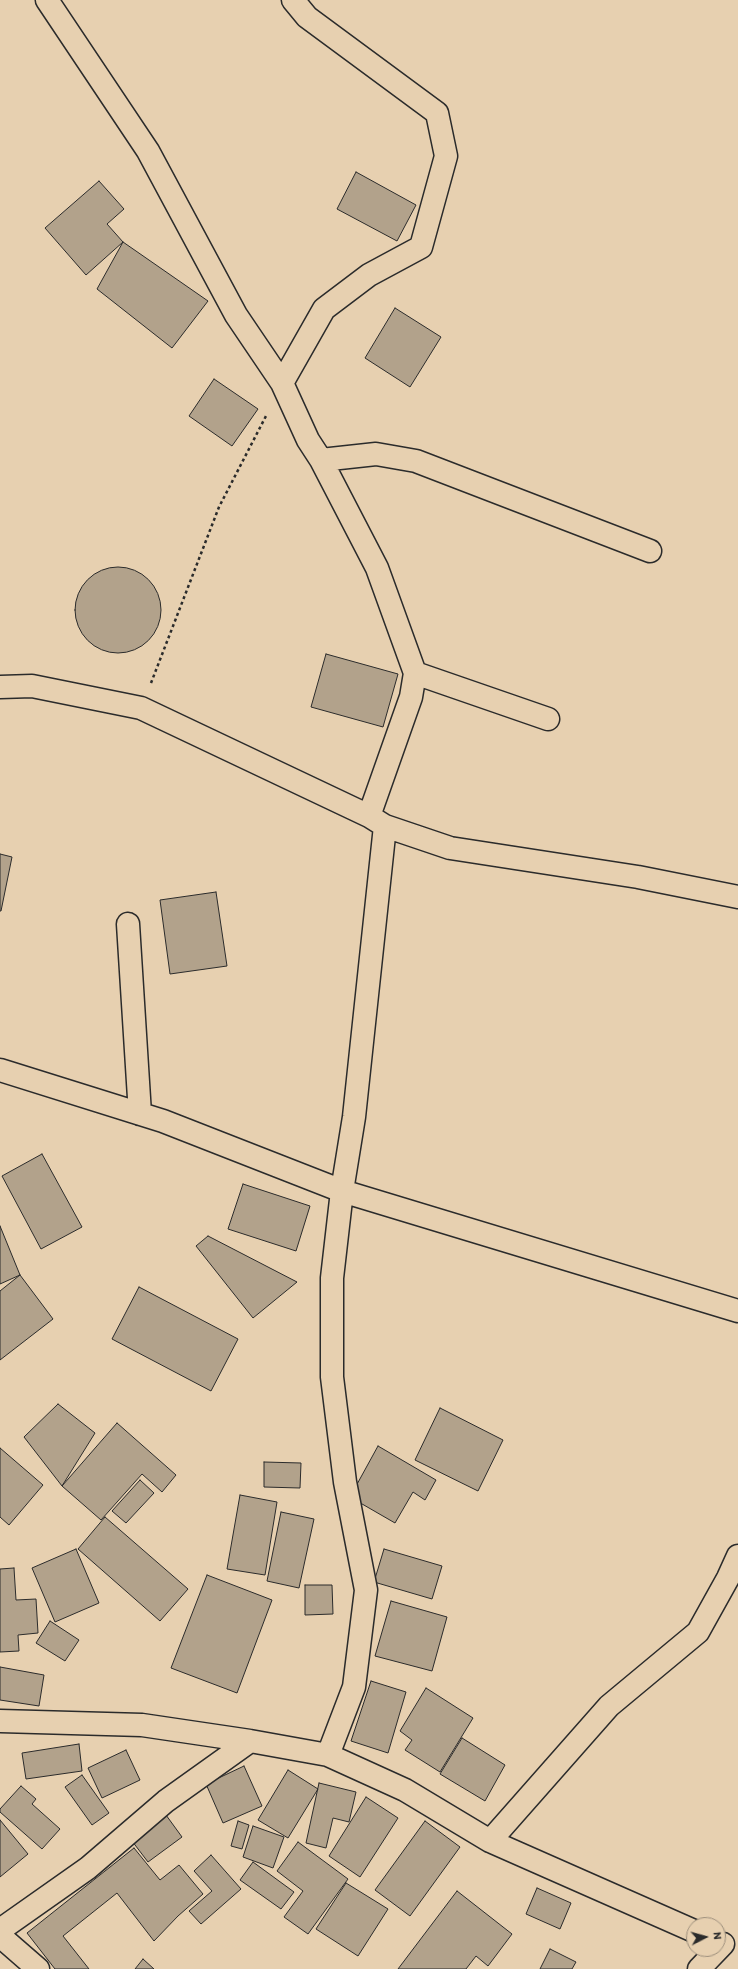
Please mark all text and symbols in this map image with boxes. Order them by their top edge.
north arrow [686,1917,726,1957]
text: N [711,1931,724,1940]

